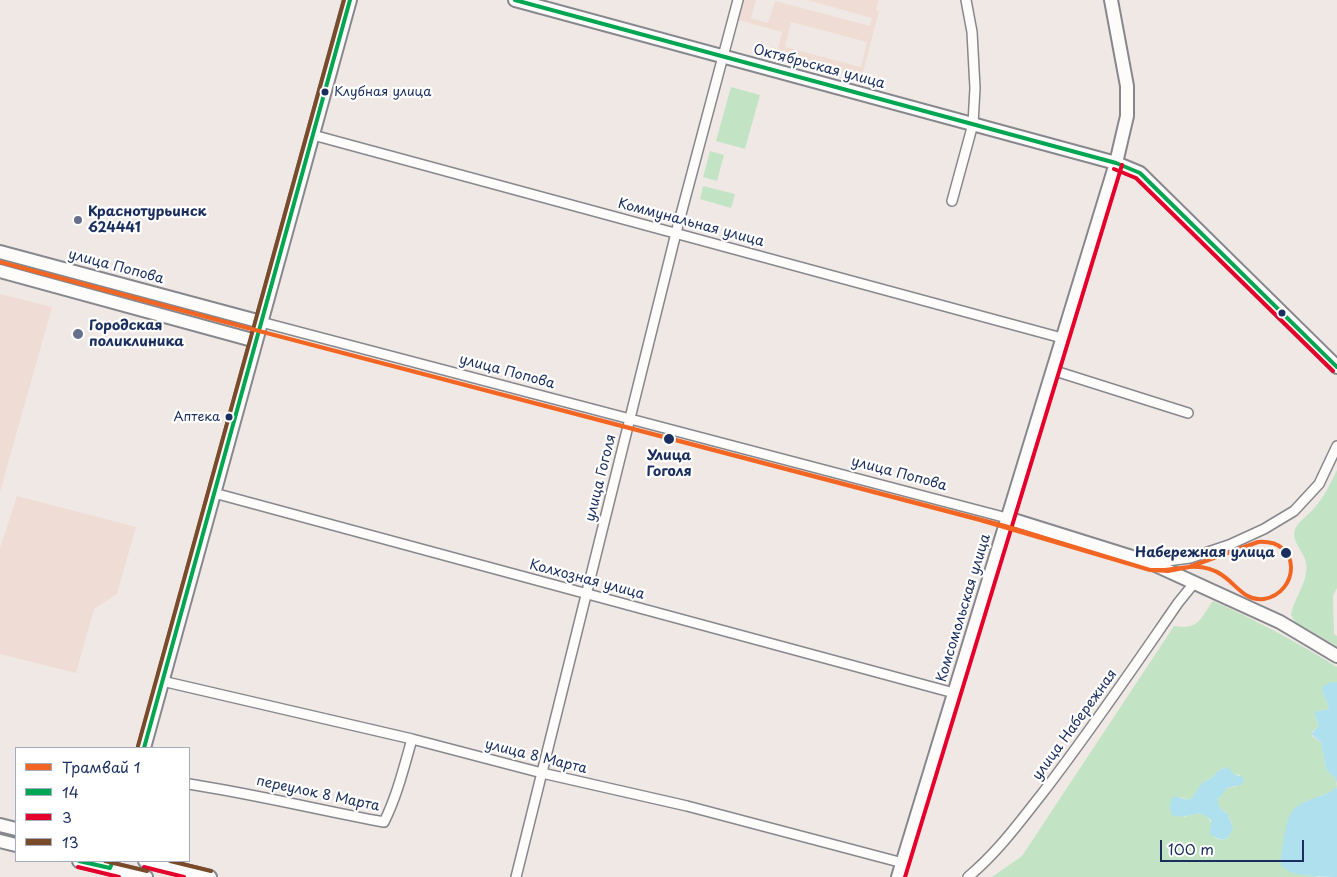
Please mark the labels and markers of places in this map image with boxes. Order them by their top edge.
place label: Клубная улица [334,84,431,100]
marker: Клубная улица [320,87,330,97]
place label: Краснотурьинск 624441 [88,204,206,236]
marker: Краснотурьинск 624441 [72,214,84,226]
unlabelled marker [1277,308,1287,318]
place label: Городская поликлиника [89,318,184,351]
marker: Городская поликлиника [71,327,85,341]
place label: Аптека [173,409,220,425]
marker: Аптека [224,412,234,422]
marker: Улица Гоголя [662,432,676,446]
place label: Улица Гоголя [646,448,692,481]
place label: Набережная улица [1135,545,1275,561]
marker: Набережная улица [1279,546,1293,560]

